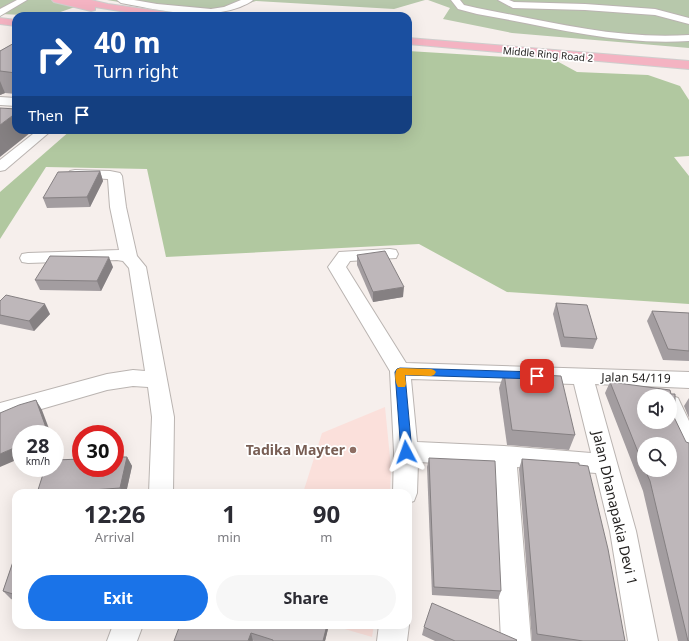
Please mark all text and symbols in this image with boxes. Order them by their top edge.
text: 40 m [94,23,161,61]
icon: right [28,28,80,80]
street label: Middle Ring Road 2 [502,43,594,65]
text: Turn right [94,59,178,83]
icon: arrive [71,104,93,126]
text: Then [28,105,63,125]
pin [520,359,554,393]
icon: arrive [526,365,548,387]
street label: Jalan 54/119 [600,368,671,387]
map controls [637,389,677,477]
button: sound [637,389,677,429]
speed limit sign: 30 [72,425,124,477]
street label: Jalan Dhanapakia Devi 1 [588,427,643,587]
position arrow [385,431,427,473]
text: 28 [27,432,49,459]
button: search [637,437,677,477]
place label: Tadika Mayter [246,440,346,459]
marker: Tadika Mayter [348,445,358,455]
text: km/h [26,454,50,468]
text: 12:26 [84,497,145,530]
text: 1 [222,497,236,530]
text: 90 [313,497,340,530]
text: Arrival [95,528,134,546]
text: min [217,528,241,546]
text: m [320,528,333,546]
button: Exit [28,575,208,621]
button: Share [216,575,396,621]

